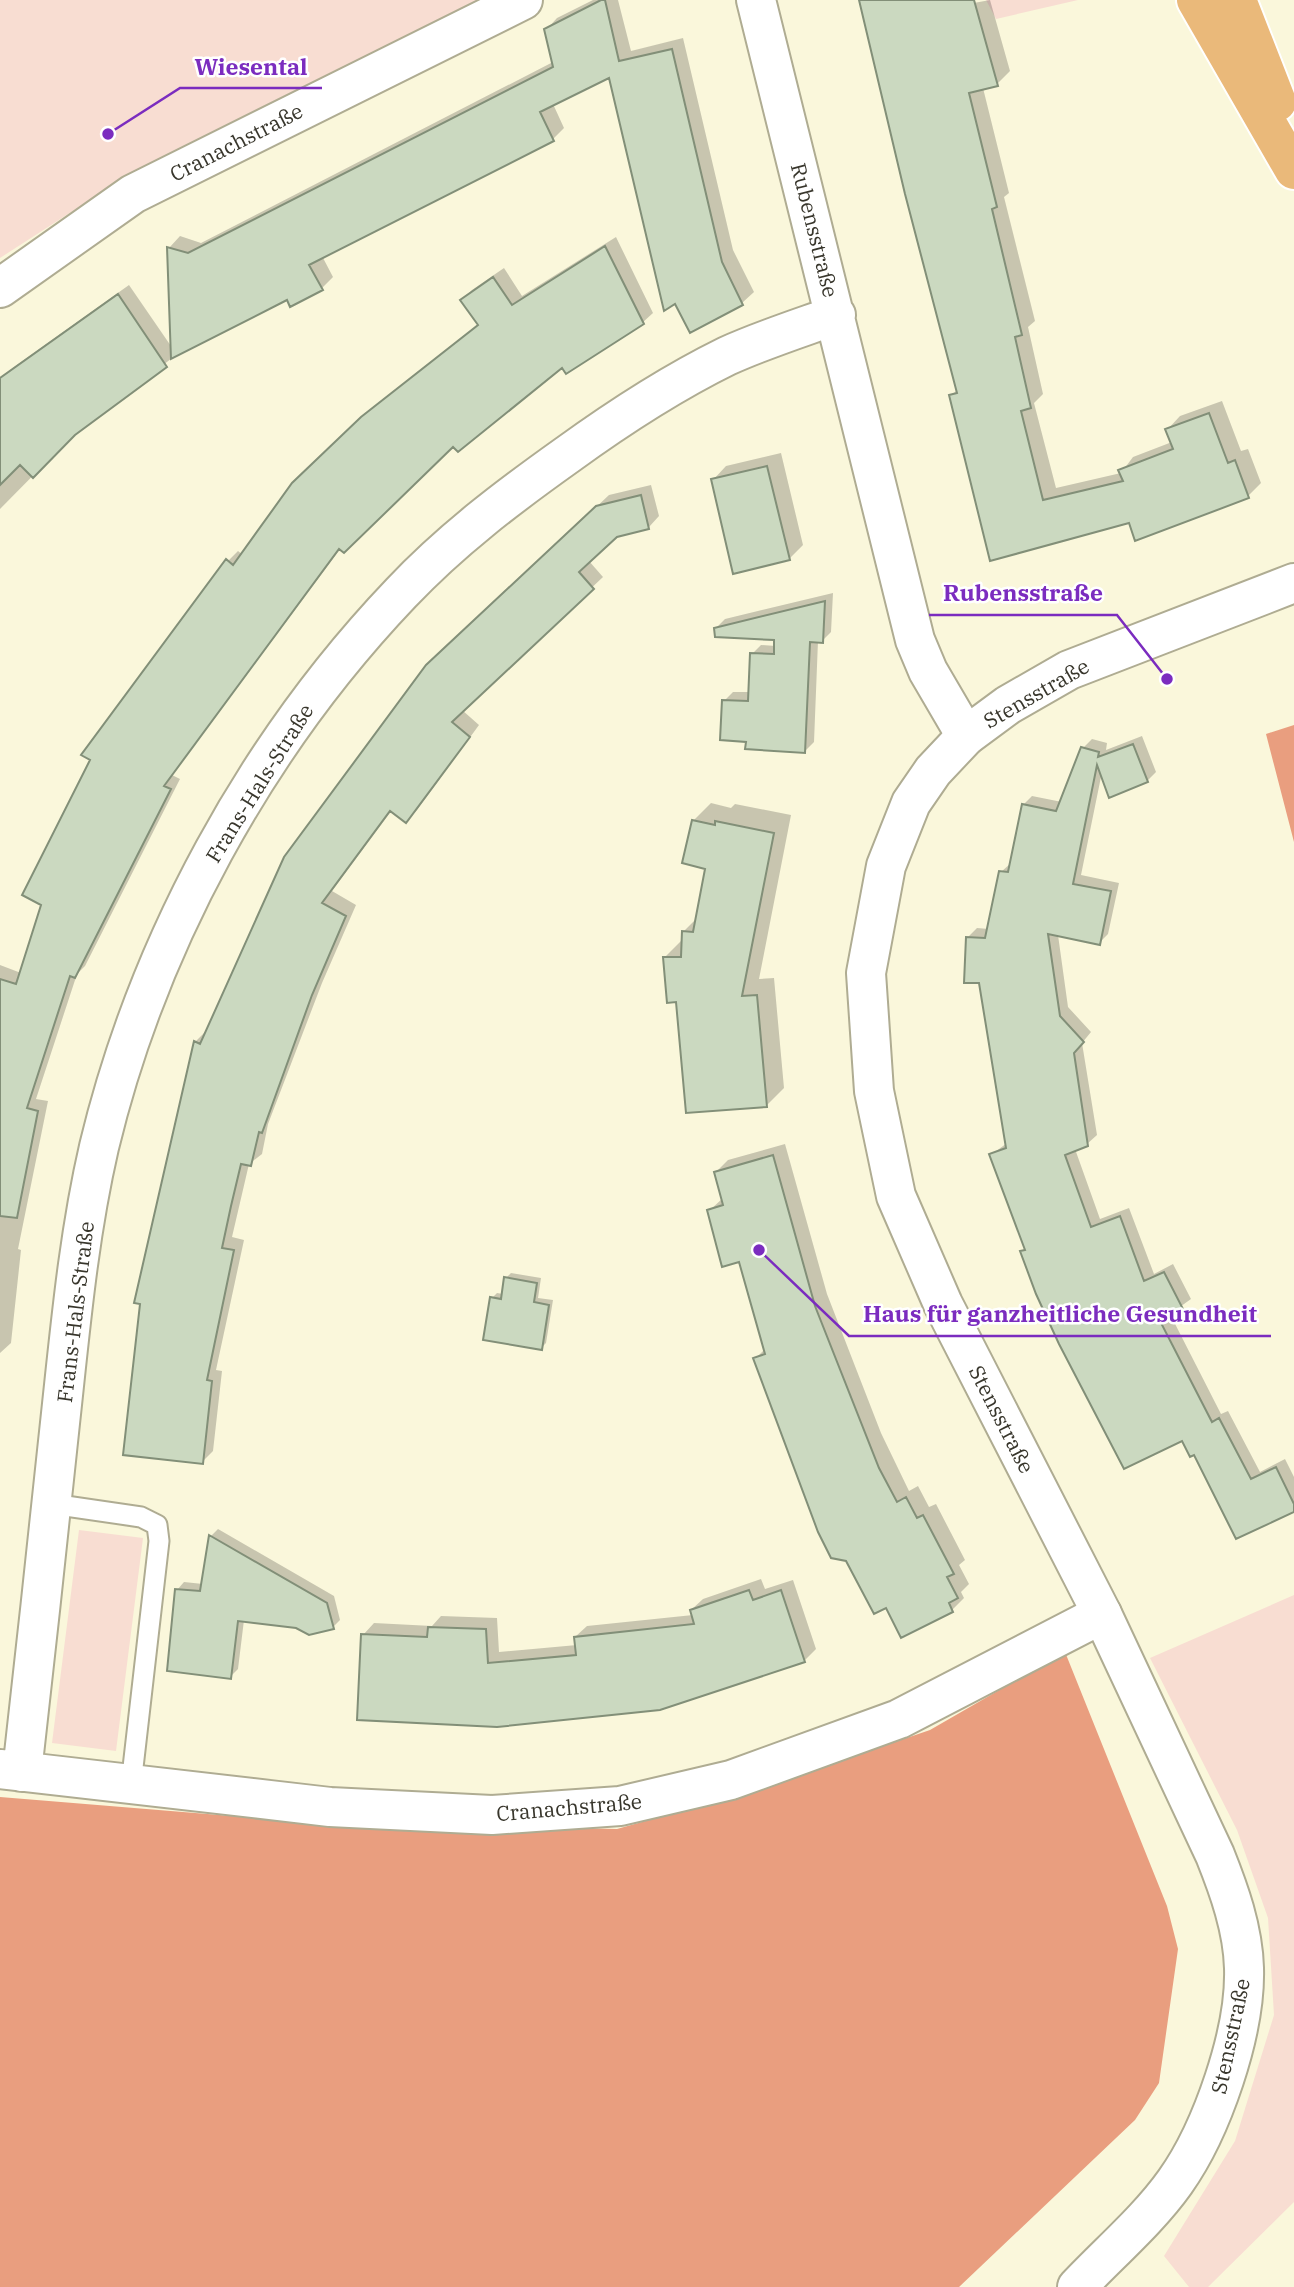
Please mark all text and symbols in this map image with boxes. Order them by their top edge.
callout: Wiesental [180,44,322,88]
text: Wiesental [194,51,308,81]
street label: Cranachstraße [165,96,307,188]
street label: Rubensstraße [785,160,845,300]
callout: Rubensstraße [929,571,1117,615]
text: Rubensstraße [943,577,1103,607]
street label: Stensstraße [978,651,1094,735]
street label: Frans-Hals-Straße [199,698,319,868]
street label: Frans-Hals-Straße [50,1220,100,1404]
callout: Haus für ganzheitliche Gesundheit [849,1292,1271,1336]
text: Haus für ganzheitliche Gesundheit [863,1298,1257,1328]
street label: Stensstraße [963,1360,1041,1478]
street label: Cranachstraße [495,1787,643,1827]
street label: Stensstraße [1204,1976,1256,2096]

